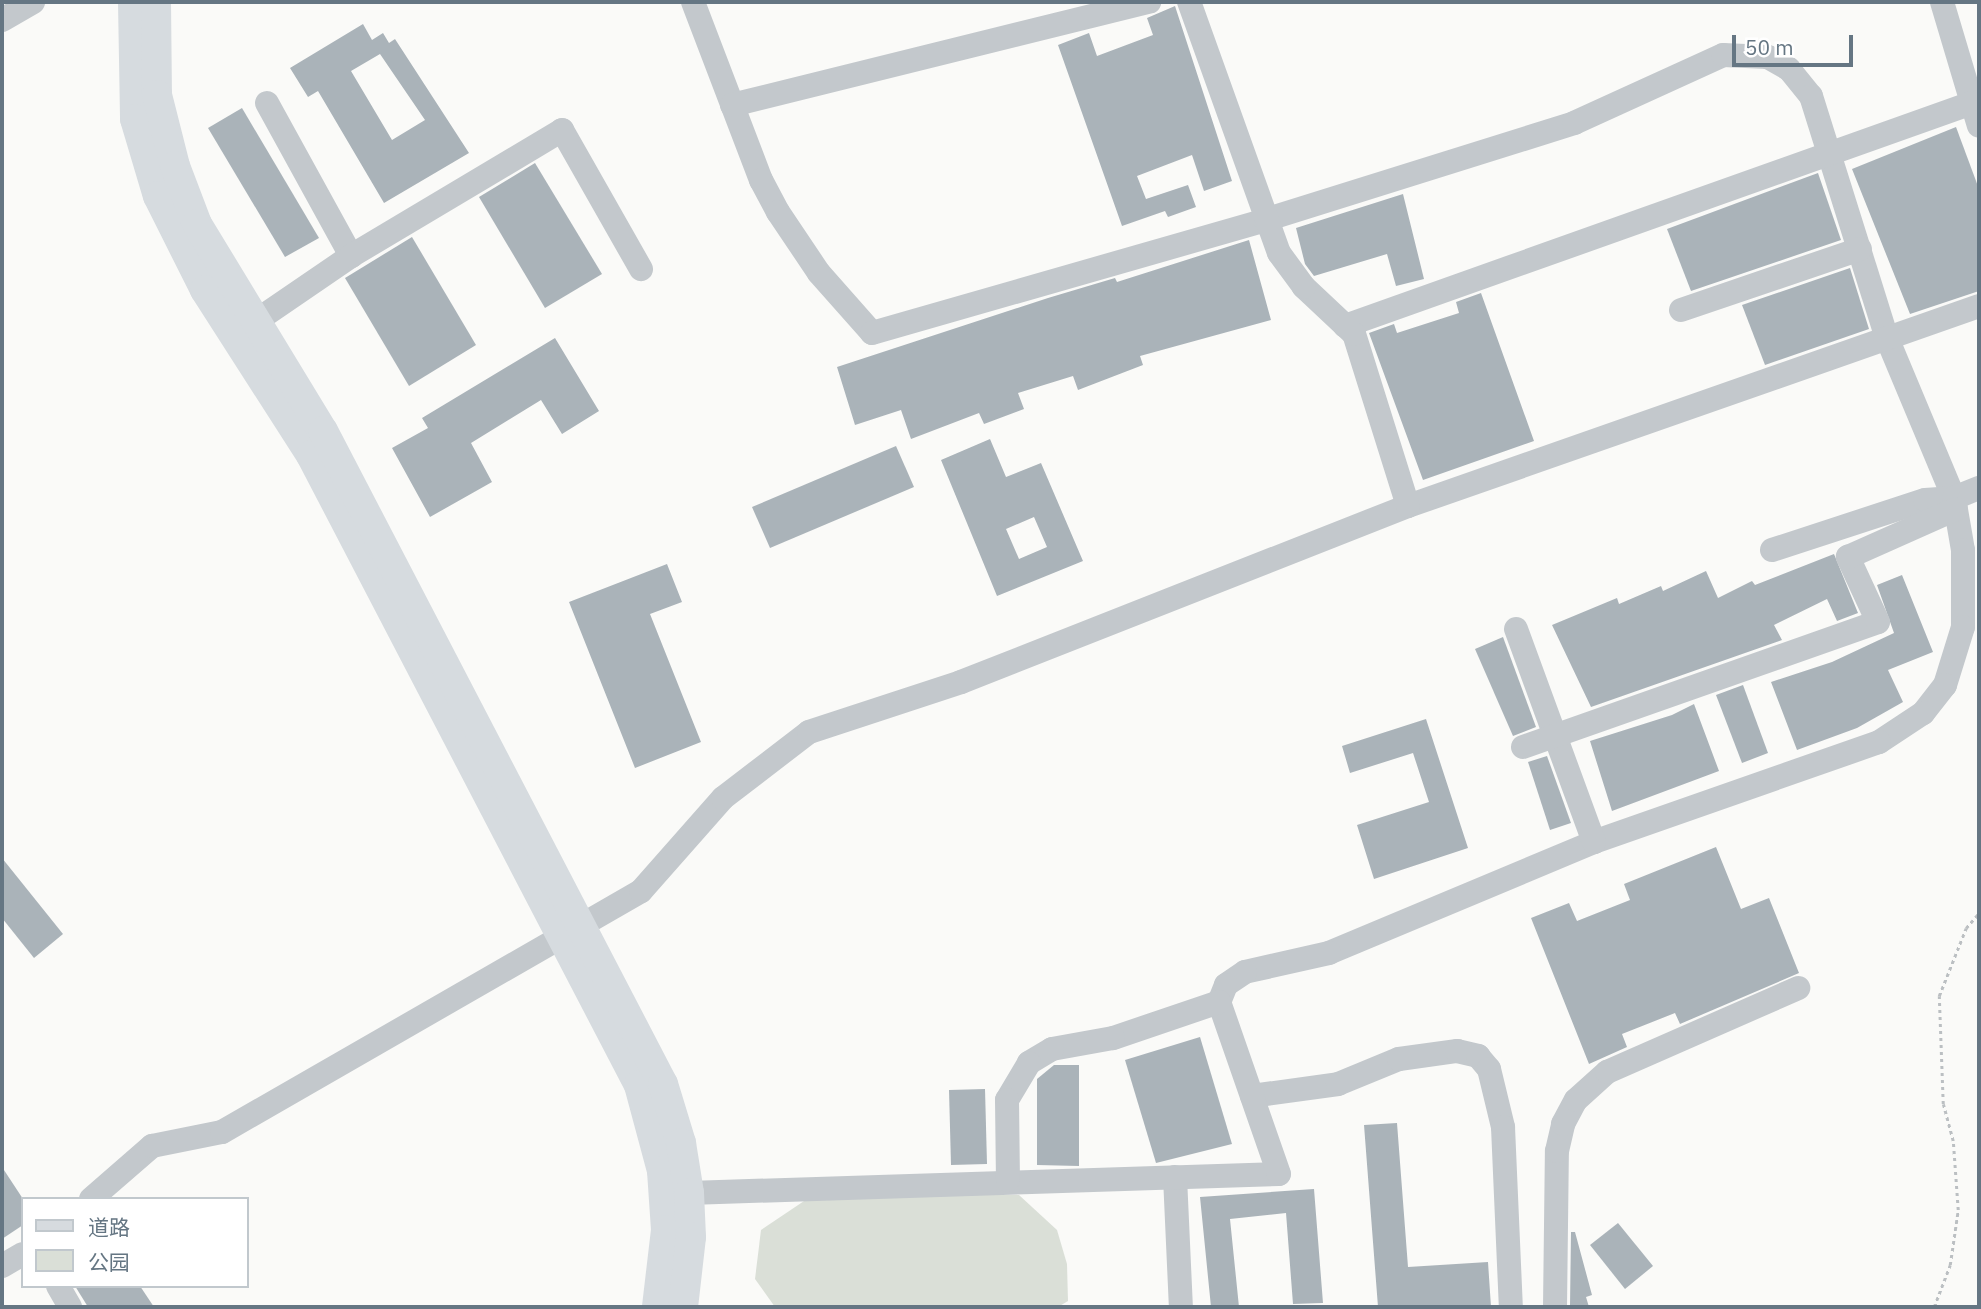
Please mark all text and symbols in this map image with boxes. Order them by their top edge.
scale bar [1736,21,1857,65]
text: 50 m [1745,33,1794,61]
legend [21,1197,248,1288]
text: 道路 [88,1213,130,1241]
text: 公园 [88,1248,130,1276]

